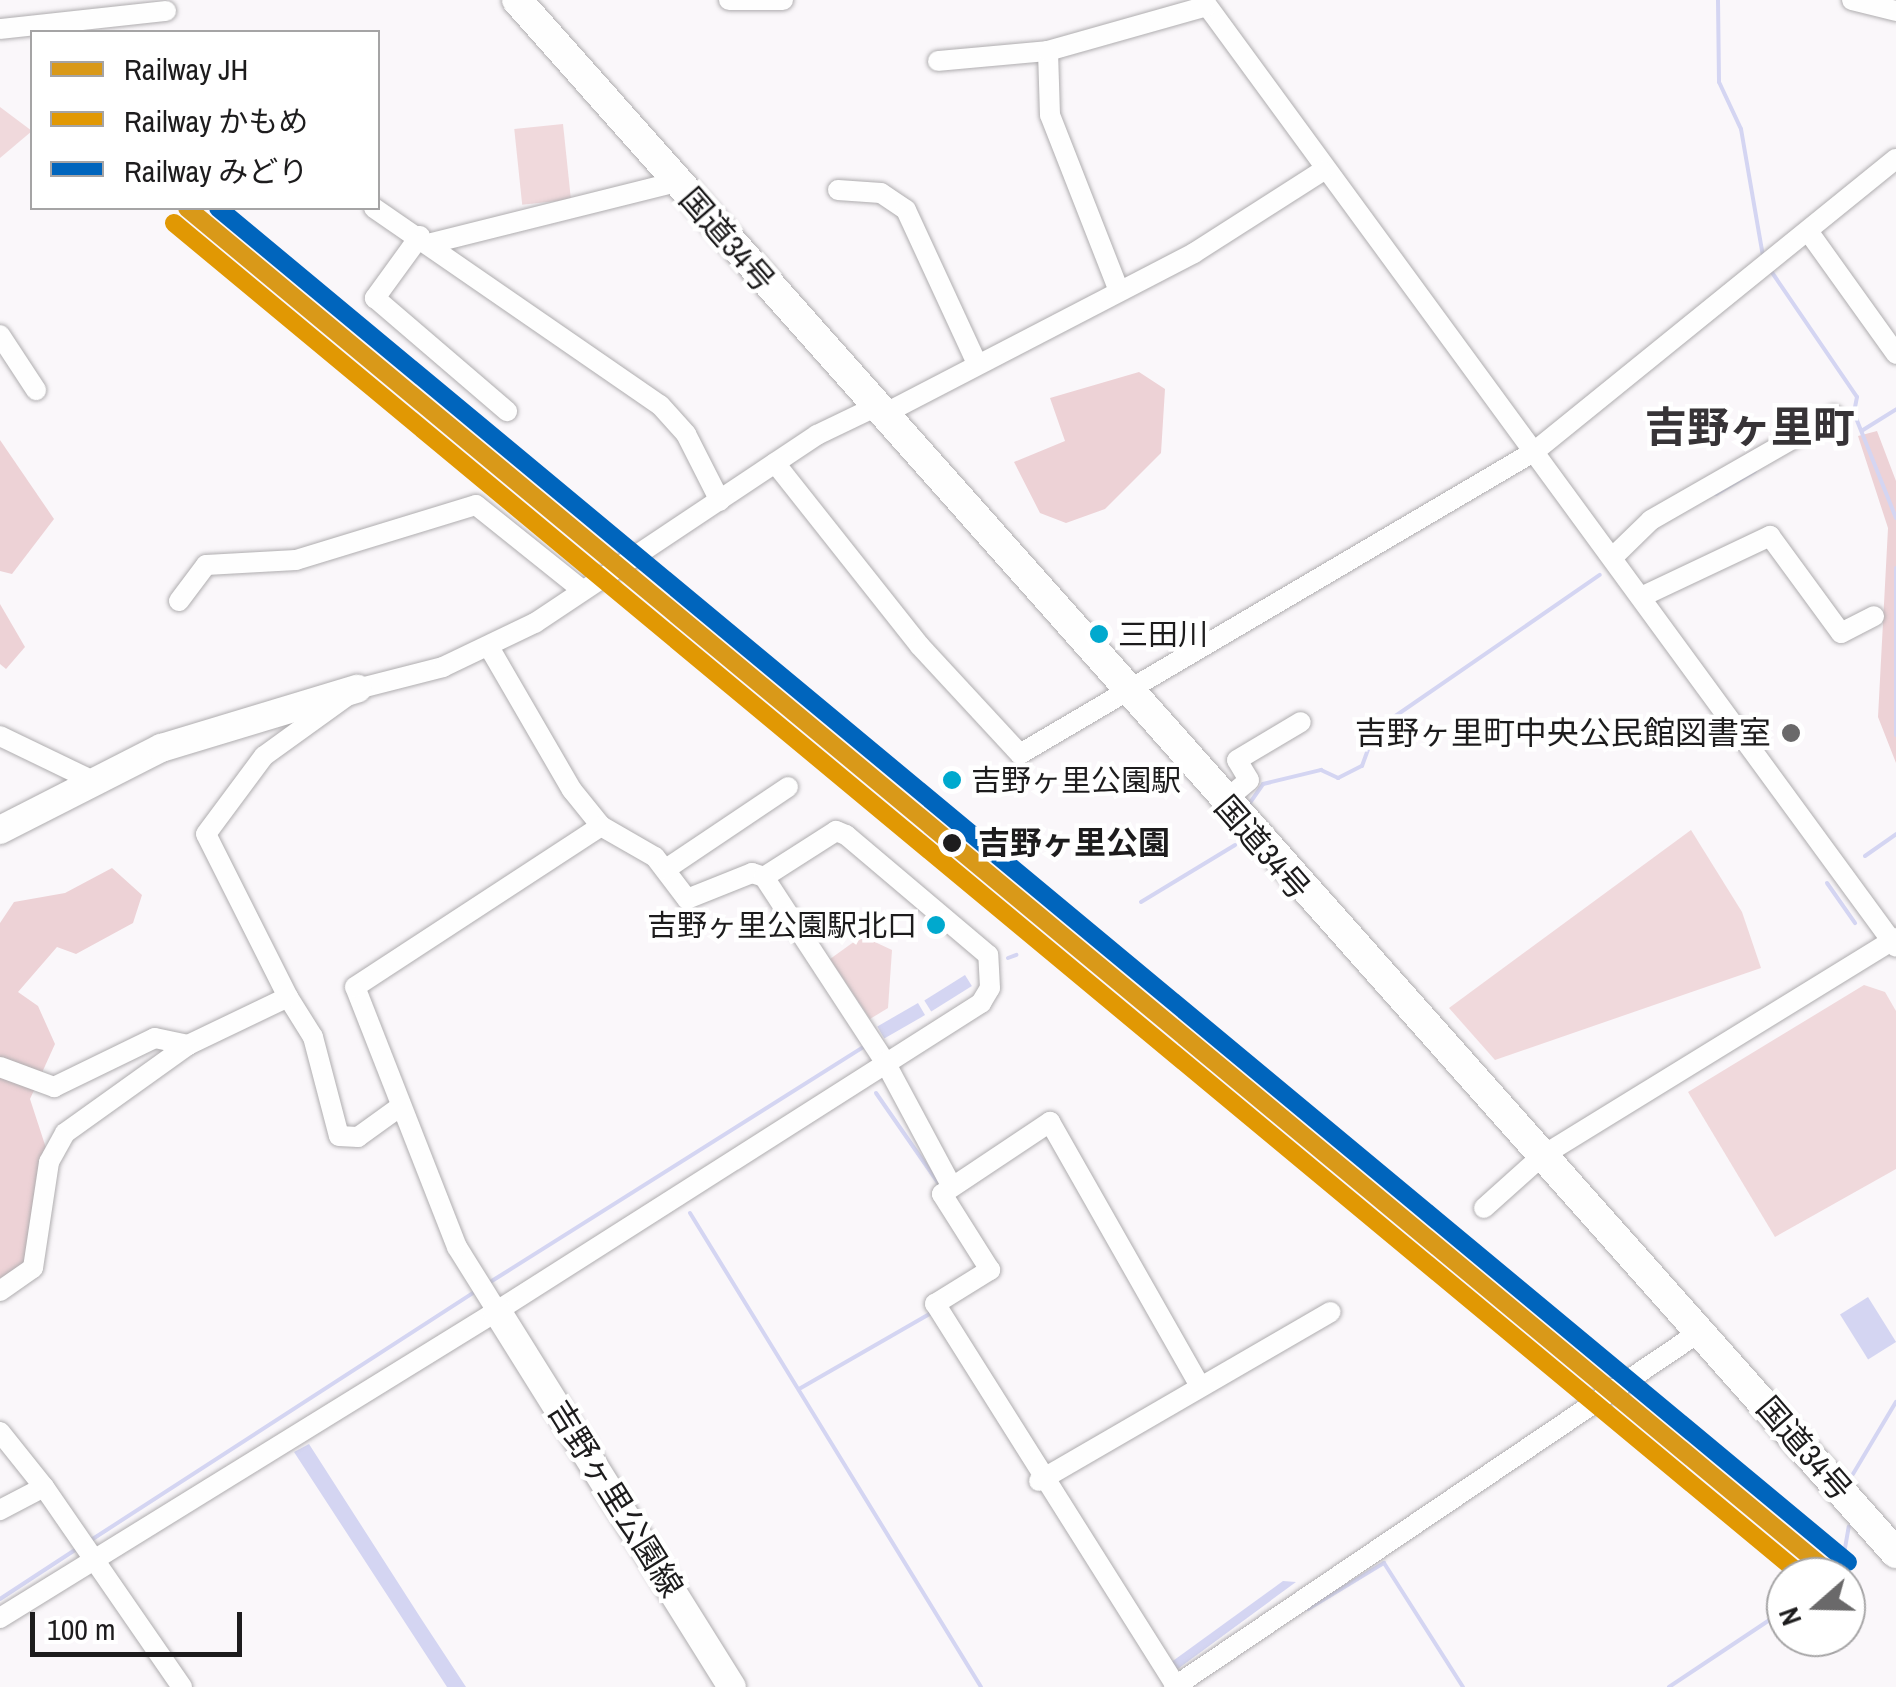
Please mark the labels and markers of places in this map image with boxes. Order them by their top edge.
place label: 三田川 [1118,616,1208,652]
marker: 三田川 [1089,624,1109,644]
place label: 吉野ヶ里町中央公民館図書室 [1355,714,1771,752]
marker: 吉野ヶ里町中央公民館図書室 [1780,722,1802,744]
place label: 吉野ヶ里公園駅 [971,762,1181,798]
marker: 吉野ヶ里公園駅 [942,770,962,790]
place label: 吉野ヶ里公園 [978,824,1170,862]
marker: 吉野ヶ里公園 [935,826,969,860]
place label: 吉野ヶ里公園駅北口 [647,907,917,943]
marker: 吉野ヶ里公園駅北口 [926,915,946,935]

